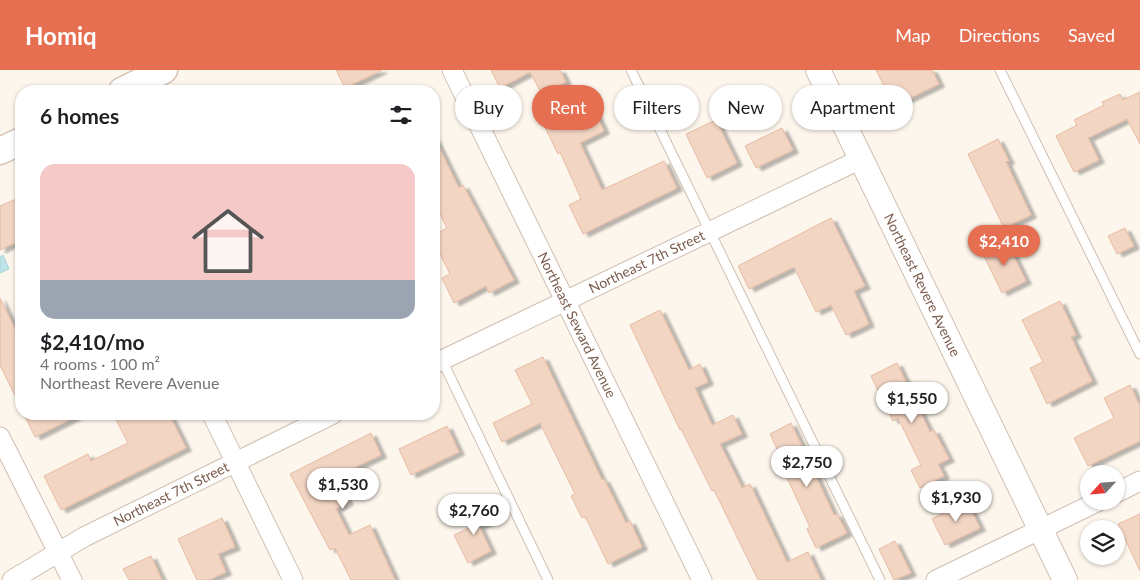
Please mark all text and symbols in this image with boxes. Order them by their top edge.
text: Homiq [25,21,97,50]
text: Map [895,24,931,46]
text: Directions [959,24,1040,46]
text: Saved [1068,24,1115,46]
chip: Buy [455,85,522,130]
chip: Rent [532,85,604,130]
chip: Filters [614,85,699,130]
chip: New [709,85,782,130]
chip: Apartment [792,85,913,130]
icon: filters [387,101,415,129]
text: 6 homes [40,103,119,128]
icon: home [183,196,273,286]
street label: Northeast Revere Avenue [881,210,965,359]
pin: $2,410 [963,224,1045,267]
street label: Northeast 7th Street [586,226,707,297]
text: $2,410 [979,231,1029,250]
street label: Northeast Seward Avenue [535,249,620,401]
text: $2,410/mo [40,329,145,354]
text: 4 rooms · 100 m² [40,354,160,373]
text: Northeast Revere Avenue [40,373,219,392]
pin: $1,550 [871,382,953,424]
text: $1,550 [887,388,937,407]
pin: $2,750 [766,446,848,488]
text: $2,750 [782,452,832,471]
street label: Northeast 7th Street [110,458,232,529]
north arrow [1080,465,1125,510]
map controls [1080,465,1125,565]
pin: $1,530 [302,468,384,510]
text: $1,530 [318,474,368,493]
pin: $1,930 [915,480,997,523]
text: $1,930 [931,487,981,506]
pin: $2,760 [433,494,515,536]
text: $2,760 [449,500,499,519]
button: layers [1080,520,1125,565]

